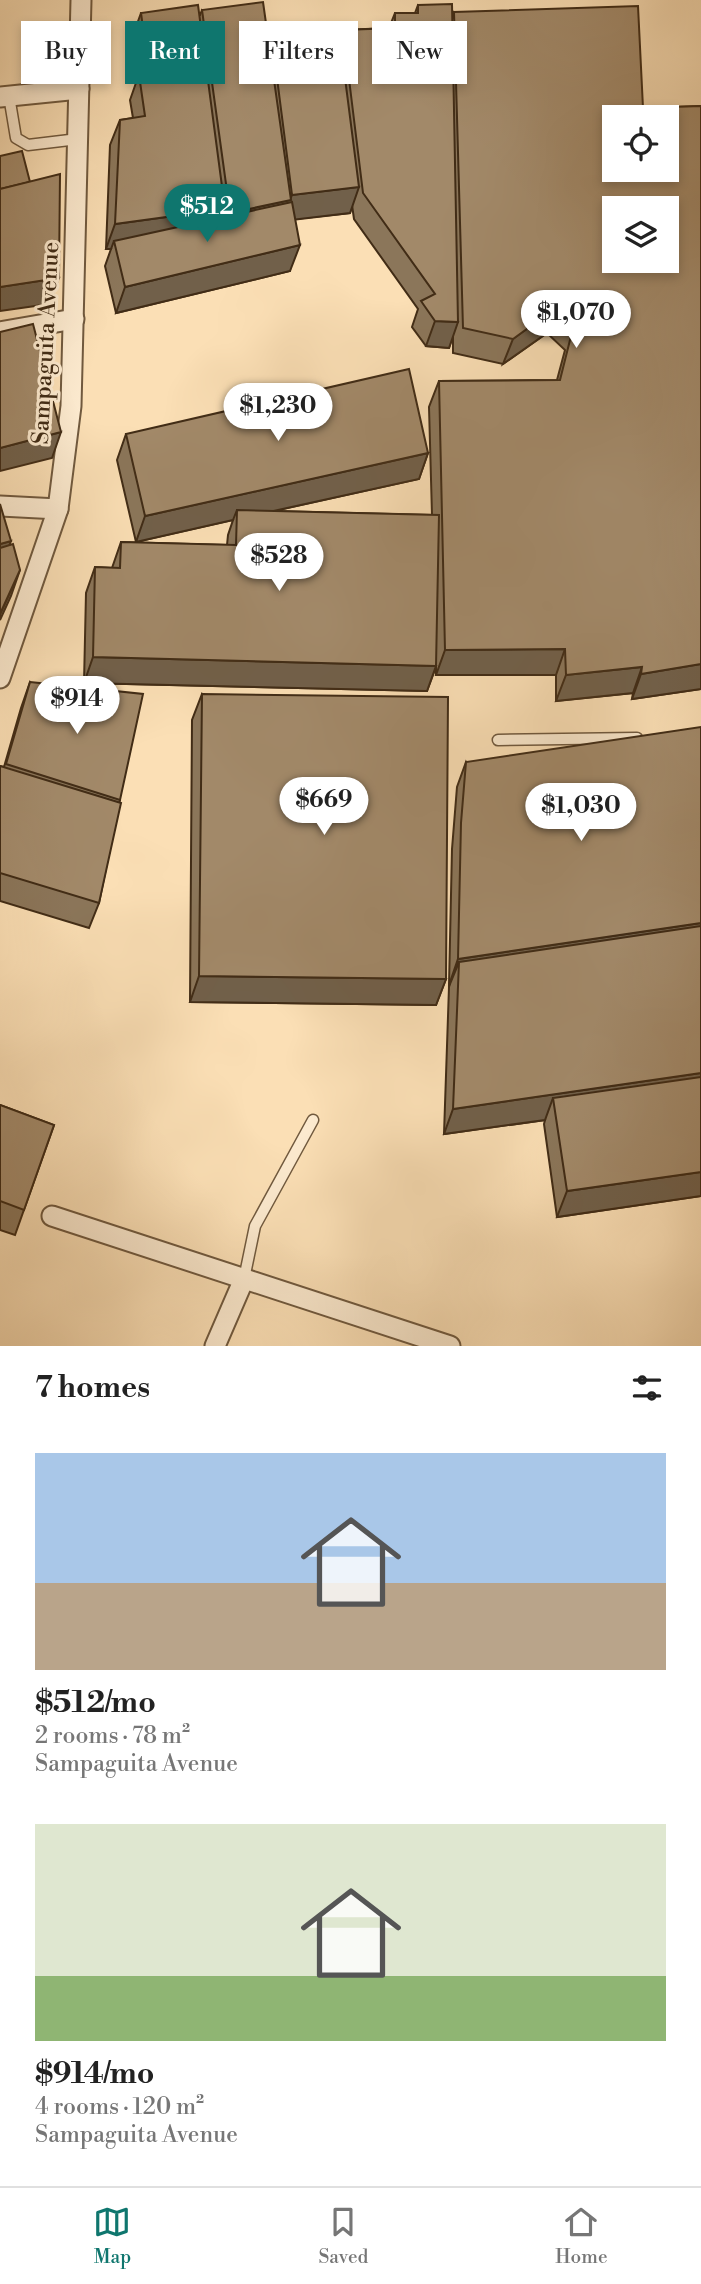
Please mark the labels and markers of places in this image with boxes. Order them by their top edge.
pin: $512 [166,184,248,244]
pin: $1,070 [519,290,633,350]
pin: $1,230 [221,384,335,443]
pin: $528 [238,534,320,593]
pin: $914 [36,676,118,736]
pin: $669 [283,778,365,837]
pin: $1,030 [524,784,638,843]

